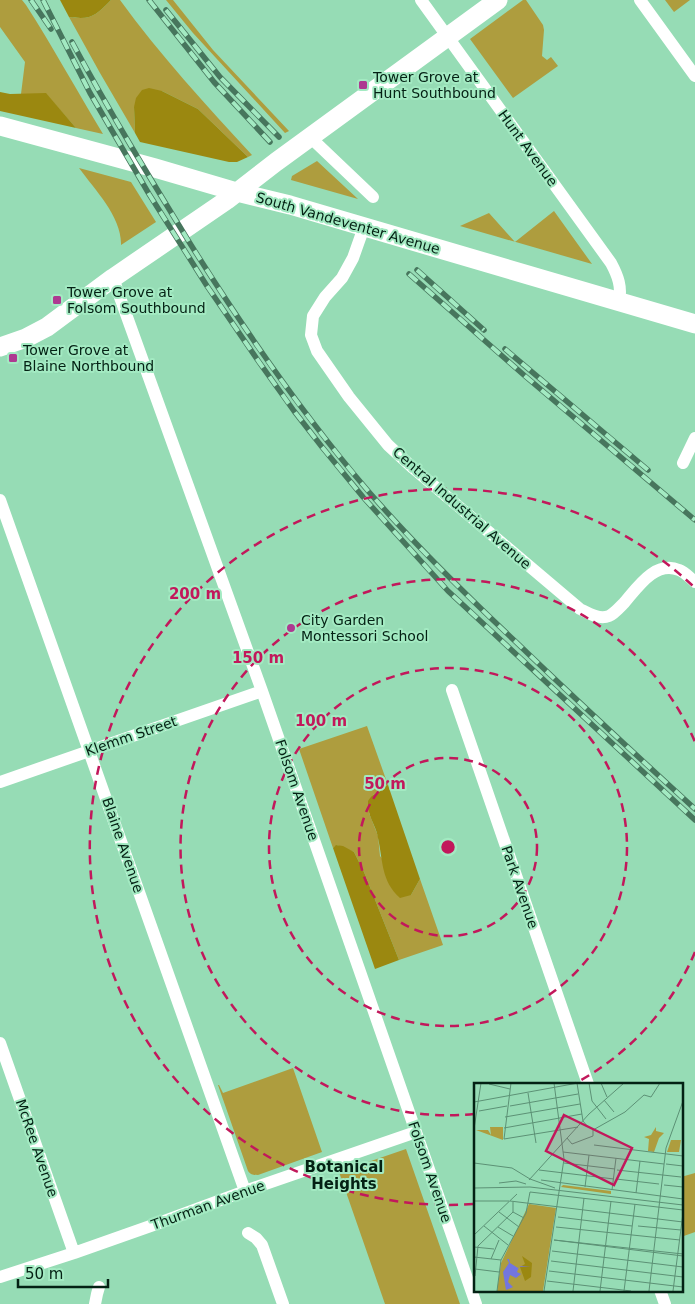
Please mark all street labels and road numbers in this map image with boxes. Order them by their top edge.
street label: Hunt Avenue [495,107,561,189]
street label: South Vandeventer Avenue [254,189,442,257]
street label: Central Industrial Avenue [390,444,534,572]
street label: Klemm Street [83,713,179,759]
street label: Folsom Avenue [272,737,322,843]
street label: Blaine Avenue [99,795,147,895]
street label: Park Avenue [498,843,542,931]
street label: McRee Avenue [13,1097,61,1199]
street label: Folsom Avenue [405,1119,455,1225]
street label: Thurman Avenue [148,1177,267,1233]

